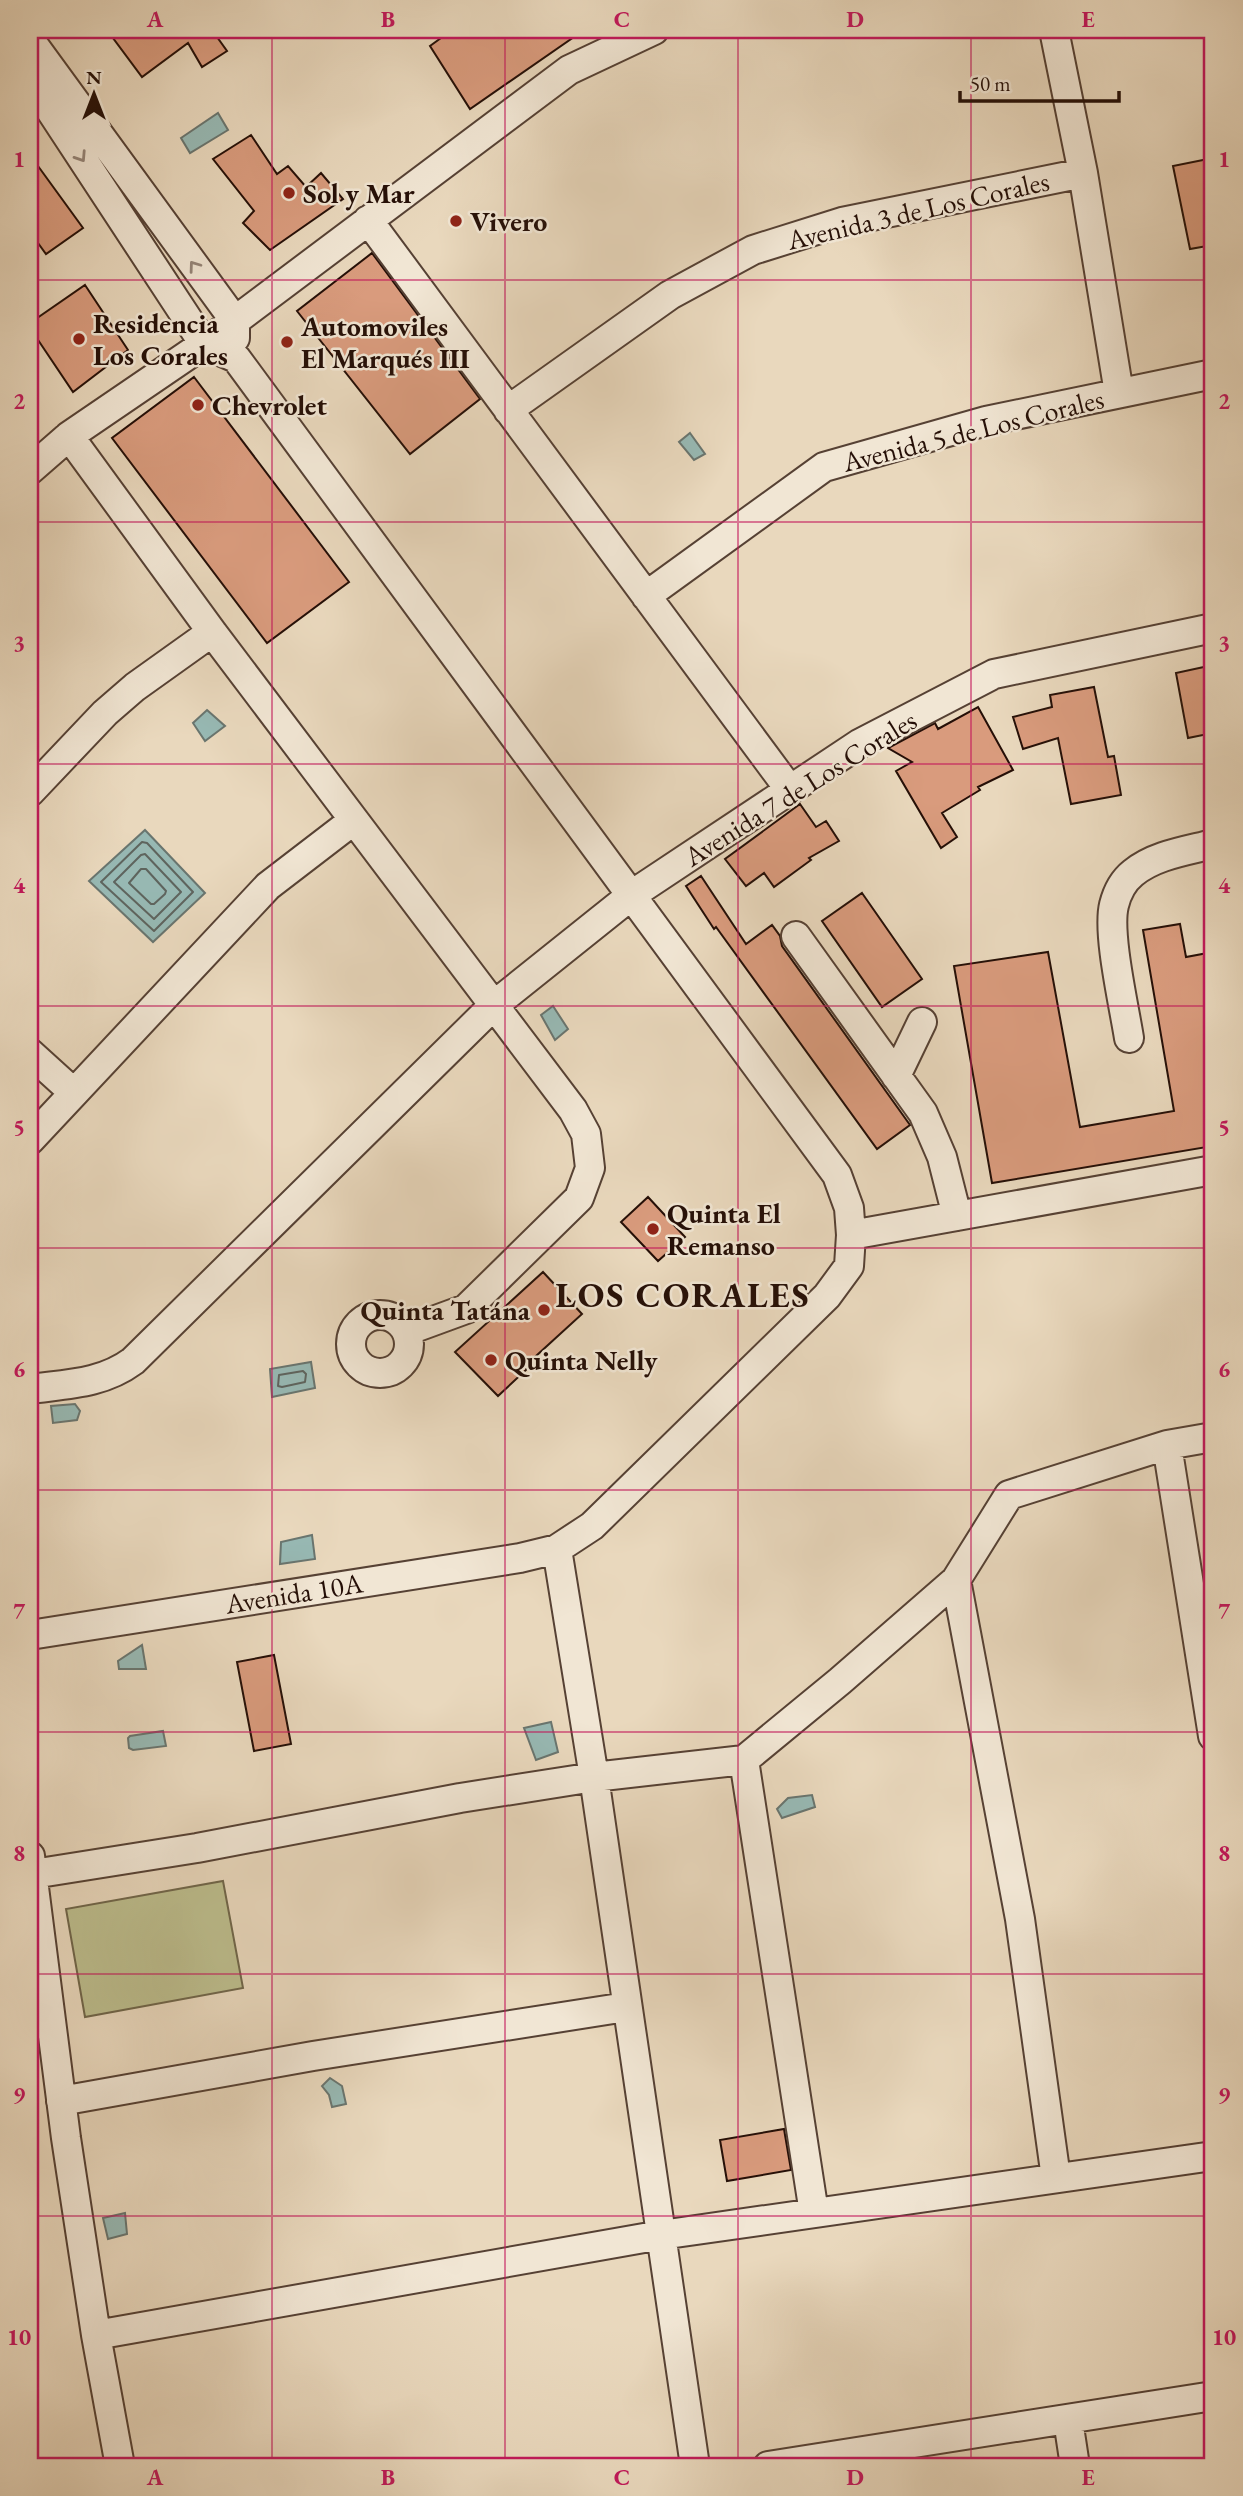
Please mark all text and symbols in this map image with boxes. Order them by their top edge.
text: A [146,4,164,34]
text: B [381,4,395,34]
text: C [614,4,630,34]
text: D [846,4,864,34]
text: E [1081,4,1095,34]
north arrow [60,60,130,130]
scale bar [960,60,1119,104]
text: N [86,65,102,90]
text: 50 m [970,70,1011,97]
text: 1 [13,144,25,174]
text: 1 [1218,144,1230,174]
one-way arrow [73,149,85,162]
street label: Avenida 3 de Los Corales [782,162,1053,258]
place label: Sol y Mar [303,175,415,211]
marker: Sol y Mar [281,185,297,201]
place label: Vivero [470,203,547,239]
marker: Vivero [448,213,464,229]
one-way arrow [190,261,203,273]
place label: Residencia Los Corales [93,305,228,373]
place label: Automoviles El Marqués III [300,308,470,376]
marker: Residencia Los Corales [71,331,87,347]
marker: Automoviles El Marqués III [279,334,295,350]
street label: Avenida 5 de Los Corales [838,380,1107,480]
text: 2 [13,386,25,416]
text: 2 [1218,386,1230,416]
place label: Chevrolet [212,387,327,423]
marker: Chevrolet [190,397,206,413]
text: 3 [13,628,25,658]
text: 3 [1218,628,1230,658]
street label: Avenida 7 de Los Corales [676,702,923,875]
text: 4 [13,870,26,900]
text: 4 [1218,870,1231,900]
text: 5 [13,1112,25,1142]
text: 5 [1218,1112,1230,1142]
place label: Quinta El Remanso [667,1195,781,1263]
marker: Quinta El Remanso [645,1221,661,1237]
district label: LOS CORALES [555,1272,811,1317]
place label: Quinta Tatána [361,1292,531,1328]
marker: Quinta Tatána [536,1302,552,1318]
place label: Quinta Nelly [505,1342,658,1378]
marker: Quinta Nelly [483,1352,499,1368]
text: 6 [13,1354,25,1384]
text: 6 [1218,1354,1230,1384]
street label: Avenida 10A [222,1564,366,1622]
text: 7 [13,1596,26,1626]
text: 7 [1218,1596,1231,1626]
text: 8 [13,1838,25,1868]
text: 8 [1218,1838,1230,1868]
text: 9 [13,2080,25,2110]
text: 9 [1218,2080,1230,2110]
text: 10 [7,2322,31,2352]
text: 10 [1212,2322,1236,2352]
text: A [146,2462,164,2492]
text: B [381,2462,395,2492]
text: C [614,2462,630,2492]
text: D [846,2462,864,2492]
text: E [1081,2462,1095,2492]

